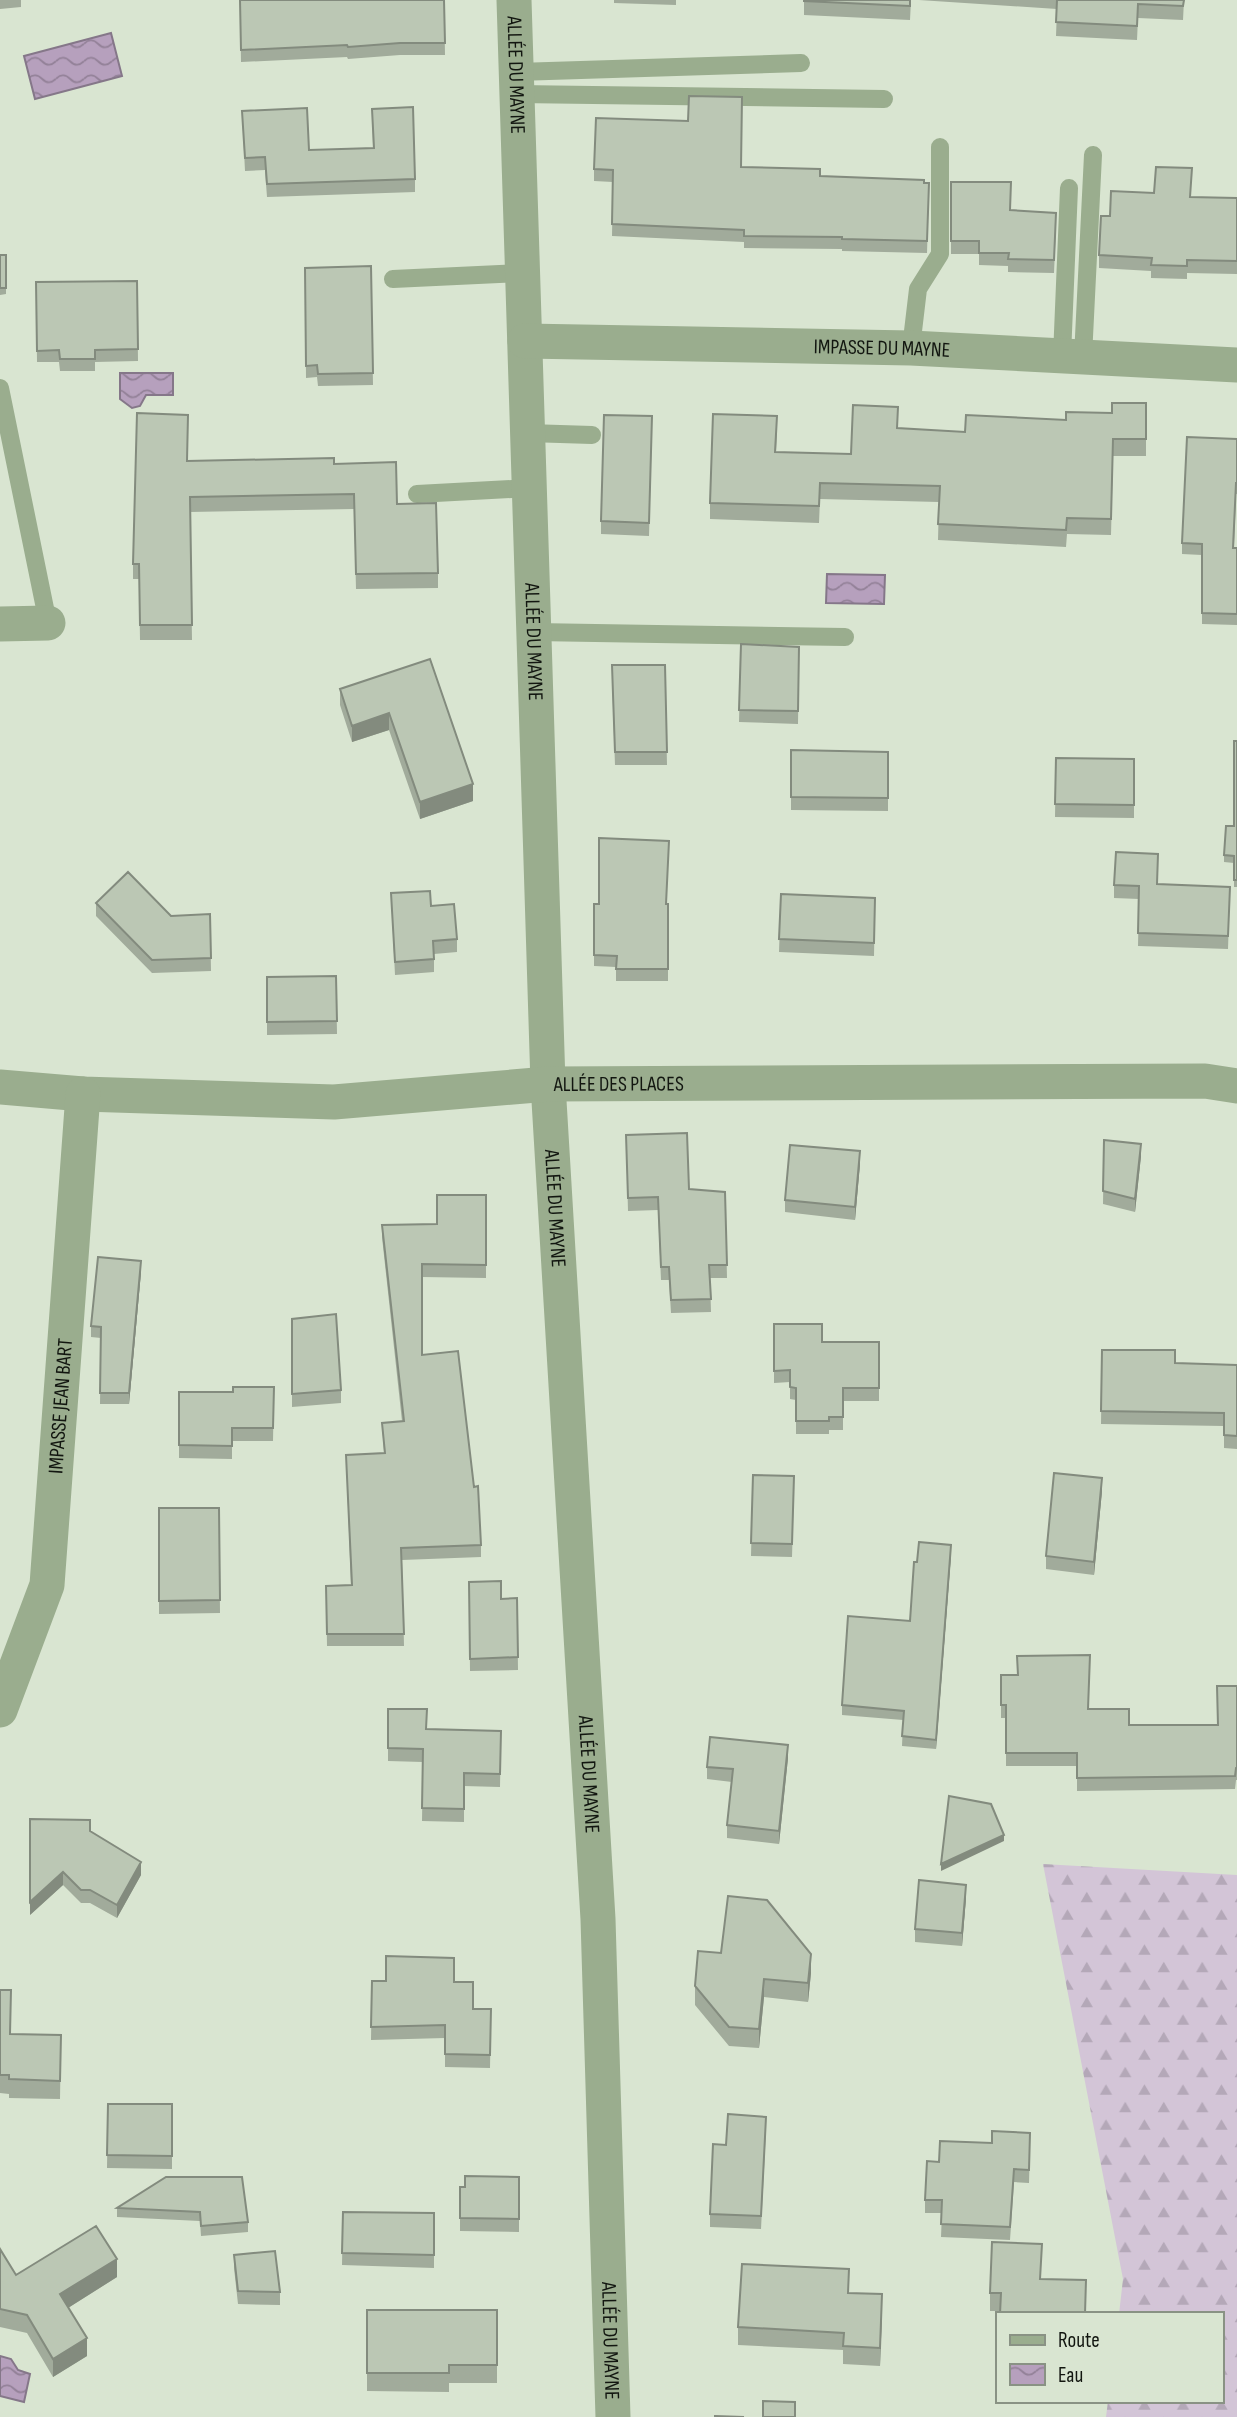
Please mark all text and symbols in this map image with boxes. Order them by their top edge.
street label: ALLÉE DU MAYNE [502,15,531,134]
street label: IMPASSE DU MAYNE [813,334,951,363]
street label: ALLÉE DU MAYNE [520,581,548,701]
street label: ALLÉE DES PLACES [553,1071,684,1096]
street label: ALLÉE DU MAYNE [539,1148,571,1268]
street label: IMPASSE JEAN BART [43,1337,78,1475]
street label: ALLÉE DU MAYNE [573,1714,605,1834]
street label: ALLÉE DU MAYNE [596,2280,625,2400]
legend [996,2312,1223,2403]
text: Route [1058,2328,1100,2353]
text: Eau [1058,2363,1083,2388]

